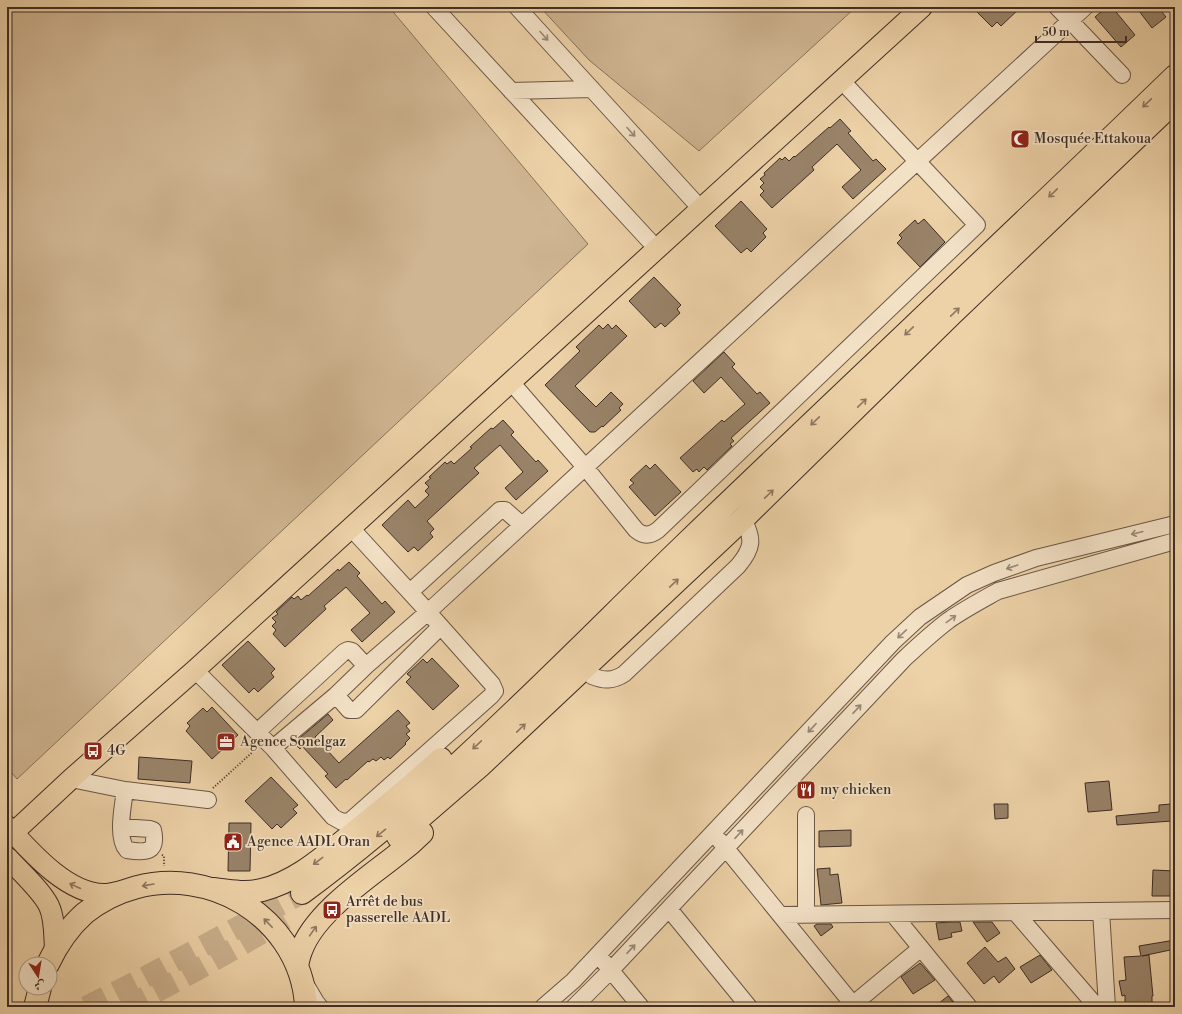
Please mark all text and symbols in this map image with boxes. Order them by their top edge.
scale bar [1036,18,1126,44]
text: 50 m [1042,25,1070,40]
one-way arrow [539,31,548,41]
one-way arrow [1142,98,1152,108]
one-way arrow [626,127,636,137]
mosque icon: Mosquée Ettakoua [1009,128,1031,150]
place label: Mosquée Ettakoua [1034,130,1152,148]
one-way arrow [1049,188,1059,197]
one-way arrow [950,307,960,317]
one-way arrow [904,326,914,336]
one-way arrow [857,398,867,408]
one-way arrow [810,416,820,426]
one-way arrow [764,489,774,499]
one-way arrow [1131,530,1144,537]
one-way arrow [1006,563,1018,571]
one-way arrow [669,578,679,588]
one-way arrow [945,615,956,623]
one-way arrow [897,629,907,639]
one-way arrow [852,704,862,714]
one-way arrow [516,723,526,732]
one-way arrow [807,723,817,733]
office icon: Agence Sonelgaz [215,731,237,753]
place label: Agence Sonelgaz [239,733,346,751]
bus stop icon: 4G [82,740,104,762]
one-way arrow [472,741,482,750]
place label: 4G [107,742,126,760]
restaurant icon: my chicken [795,779,817,801]
place label: my chicken [820,781,892,799]
one-way arrow [375,828,386,837]
one-way arrow [734,829,744,839]
public building icon: Agence AADL Oran [222,831,244,853]
place label: Agence AADL Oran [246,833,371,851]
one-way arrow [313,856,324,865]
one-way arrow [69,882,81,889]
one-way arrow [142,882,155,890]
place label: Arrêt de bus passerelle AADL [345,893,450,927]
bus stop icon: Arrêt de bus passerelle AADL [321,899,343,921]
one-way arrow [263,918,272,928]
one-way arrow [309,926,317,937]
one-way arrow [626,944,635,954]
north arrow [18,956,58,996]
text: ش [33,977,47,993]

